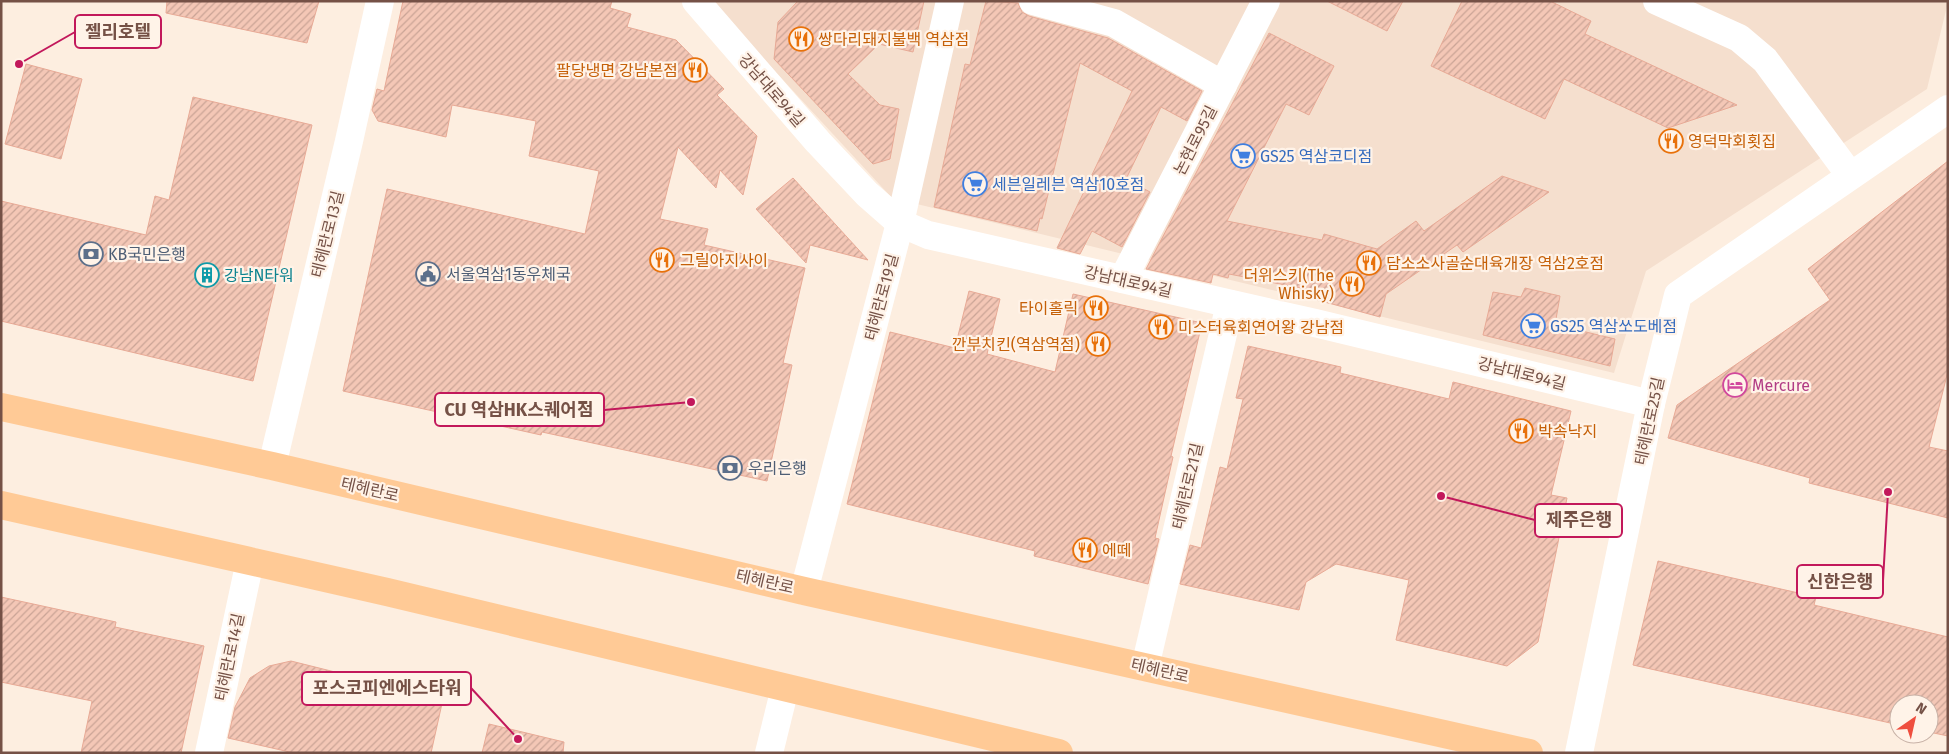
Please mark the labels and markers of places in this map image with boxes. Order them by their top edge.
callout: 젤리호텔 [75,15,161,48]
restaurant icon: 쌍다리돼지불백 역삼점 [788,26,814,52]
place label: 쌍다리돼지불백 역삼점 [818,30,969,49]
restaurant icon: 팔당냉면 강남본점 [682,57,708,83]
place label: 팔당냉면 강남본점 [556,61,678,80]
restaurant icon: 영덕막회횟집 [1658,128,1684,154]
place label: 영덕막회횟집 [1688,132,1776,151]
supermarket icon: GS25 역삼코디점 [1230,143,1256,169]
place label: GS25 역삼코디점 [1260,147,1372,166]
supermarket icon: 세븐일레븐 역삼10호점 [962,171,988,197]
place label: 세븐일레븐 역삼10호점 [992,175,1145,194]
bank icon: KB국민은행 [78,241,104,267]
place label: KB국민은행 [108,245,186,264]
restaurant icon: 그릴아지사이 [649,247,675,273]
restaurant icon: 담소소사골순대육개장 역삼2호점 [1356,250,1382,276]
place label: 그릴아지사이 [680,251,768,270]
place label: 담소소사골순대육개장 역삼2호점 [1386,254,1604,273]
public building icon: 서울역삼1동우체국 [415,261,441,287]
building icon: 강남N타워 [194,262,220,288]
place label: 서울역삼1동우체국 [446,265,571,284]
place label: 강남N타워 [224,266,294,285]
place label: 더위스키(The Whisky) [1244,266,1334,303]
restaurant icon: 더위스키(The Whisky) [1339,271,1365,297]
restaurant icon: 타이홀릭 [1083,295,1109,321]
place label: 타이홀릭 [1019,299,1078,318]
supermarket icon: GS25 역삼쏘도베점 [1520,313,1546,339]
restaurant icon: 미스터육회연어왕 강남점 [1148,314,1174,340]
place label: GS25 역삼쏘도베점 [1550,317,1677,336]
place label: 미스터육회연어왕 강남점 [1178,318,1344,337]
restaurant icon: 깐부치킨(역삼역점) [1085,331,1111,357]
place label: 깐부치킨(역삼역점) [952,335,1080,354]
hotel icon: Mercure [1722,372,1748,398]
place label: Mercure [1752,376,1810,395]
callout: CU 역삼HK스퀘어점 [435,393,604,426]
restaurant icon: 박속낙지 [1508,418,1534,444]
place label: 박속낙지 [1538,422,1597,441]
bank icon: 우리은행 [717,455,743,481]
place label: 우리은행 [748,459,807,478]
callout: 제주은행 [1535,504,1622,537]
restaurant icon: 에떼 [1072,537,1098,563]
place label: 에떼 [1102,541,1131,560]
callout: 신한은행 [1797,565,1883,598]
callout: 포스코피엔에스타워 [302,672,471,705]

